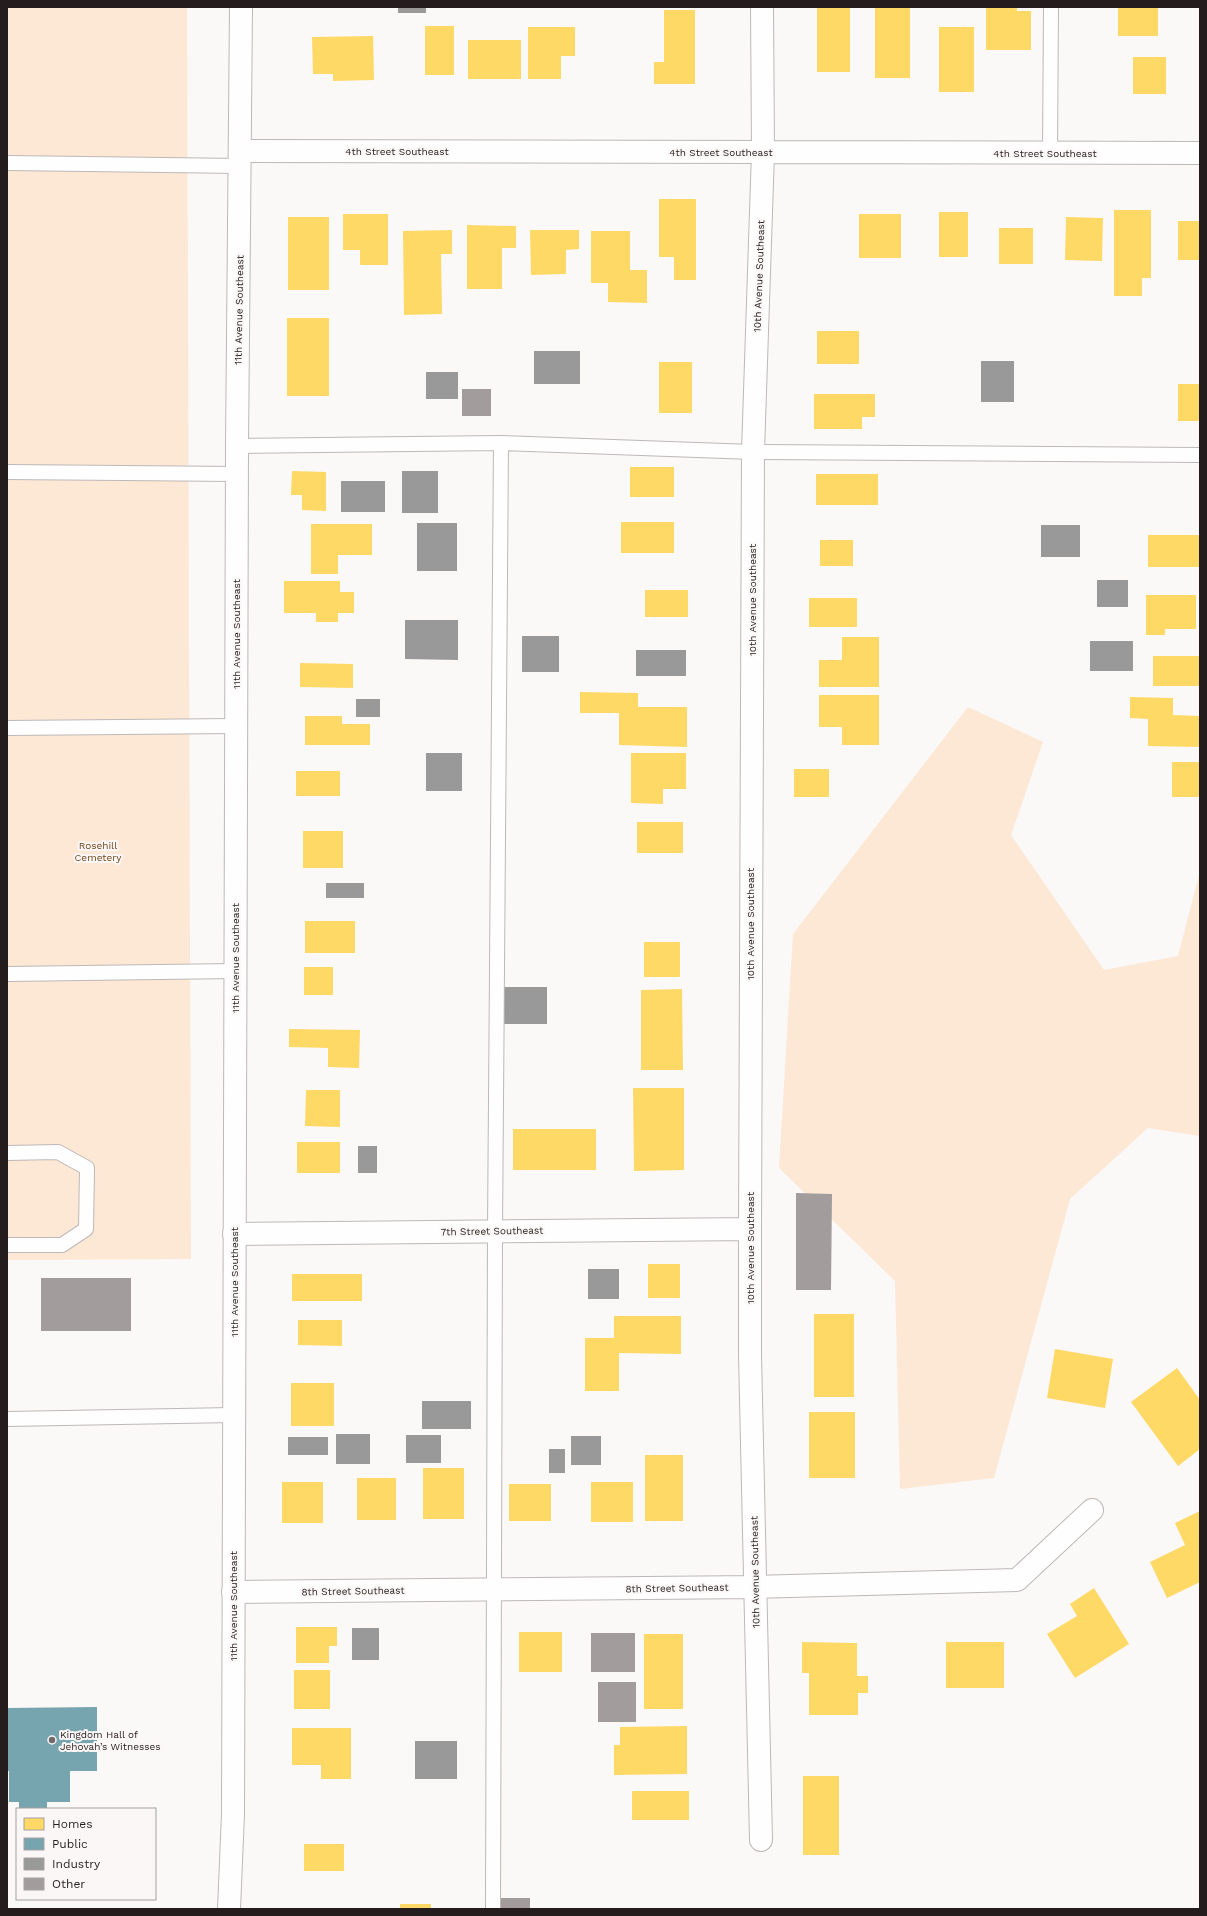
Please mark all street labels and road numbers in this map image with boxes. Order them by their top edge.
street label: 4th Street Southeast [345,146,449,157]
street label: 4th Street Southeast [669,147,773,158]
street label: 4th Street Southeast [993,148,1097,159]
street label: 10th Avenue Southeast [752,219,766,332]
street label: 11th Avenue Southeast [233,254,245,365]
street label: 10th Avenue Southeast [747,543,758,656]
street label: 11th Avenue Southeast [231,578,242,689]
street label: 10th Avenue Southeast [745,867,756,980]
street label: 11th Avenue Southeast [230,902,241,1013]
street label: 10th Avenue Southeast [745,1191,756,1304]
street label: 7th Street Southeast [441,1225,544,1237]
street label: 11th Avenue Southeast [229,1226,240,1337]
street label: 10th Avenue Southeast [749,1515,761,1628]
street label: 11th Avenue Southeast [228,1550,239,1661]
street label: 8th Street Southeast [625,1582,730,1594]
street label: 8th Street Southeast [301,1585,406,1597]

